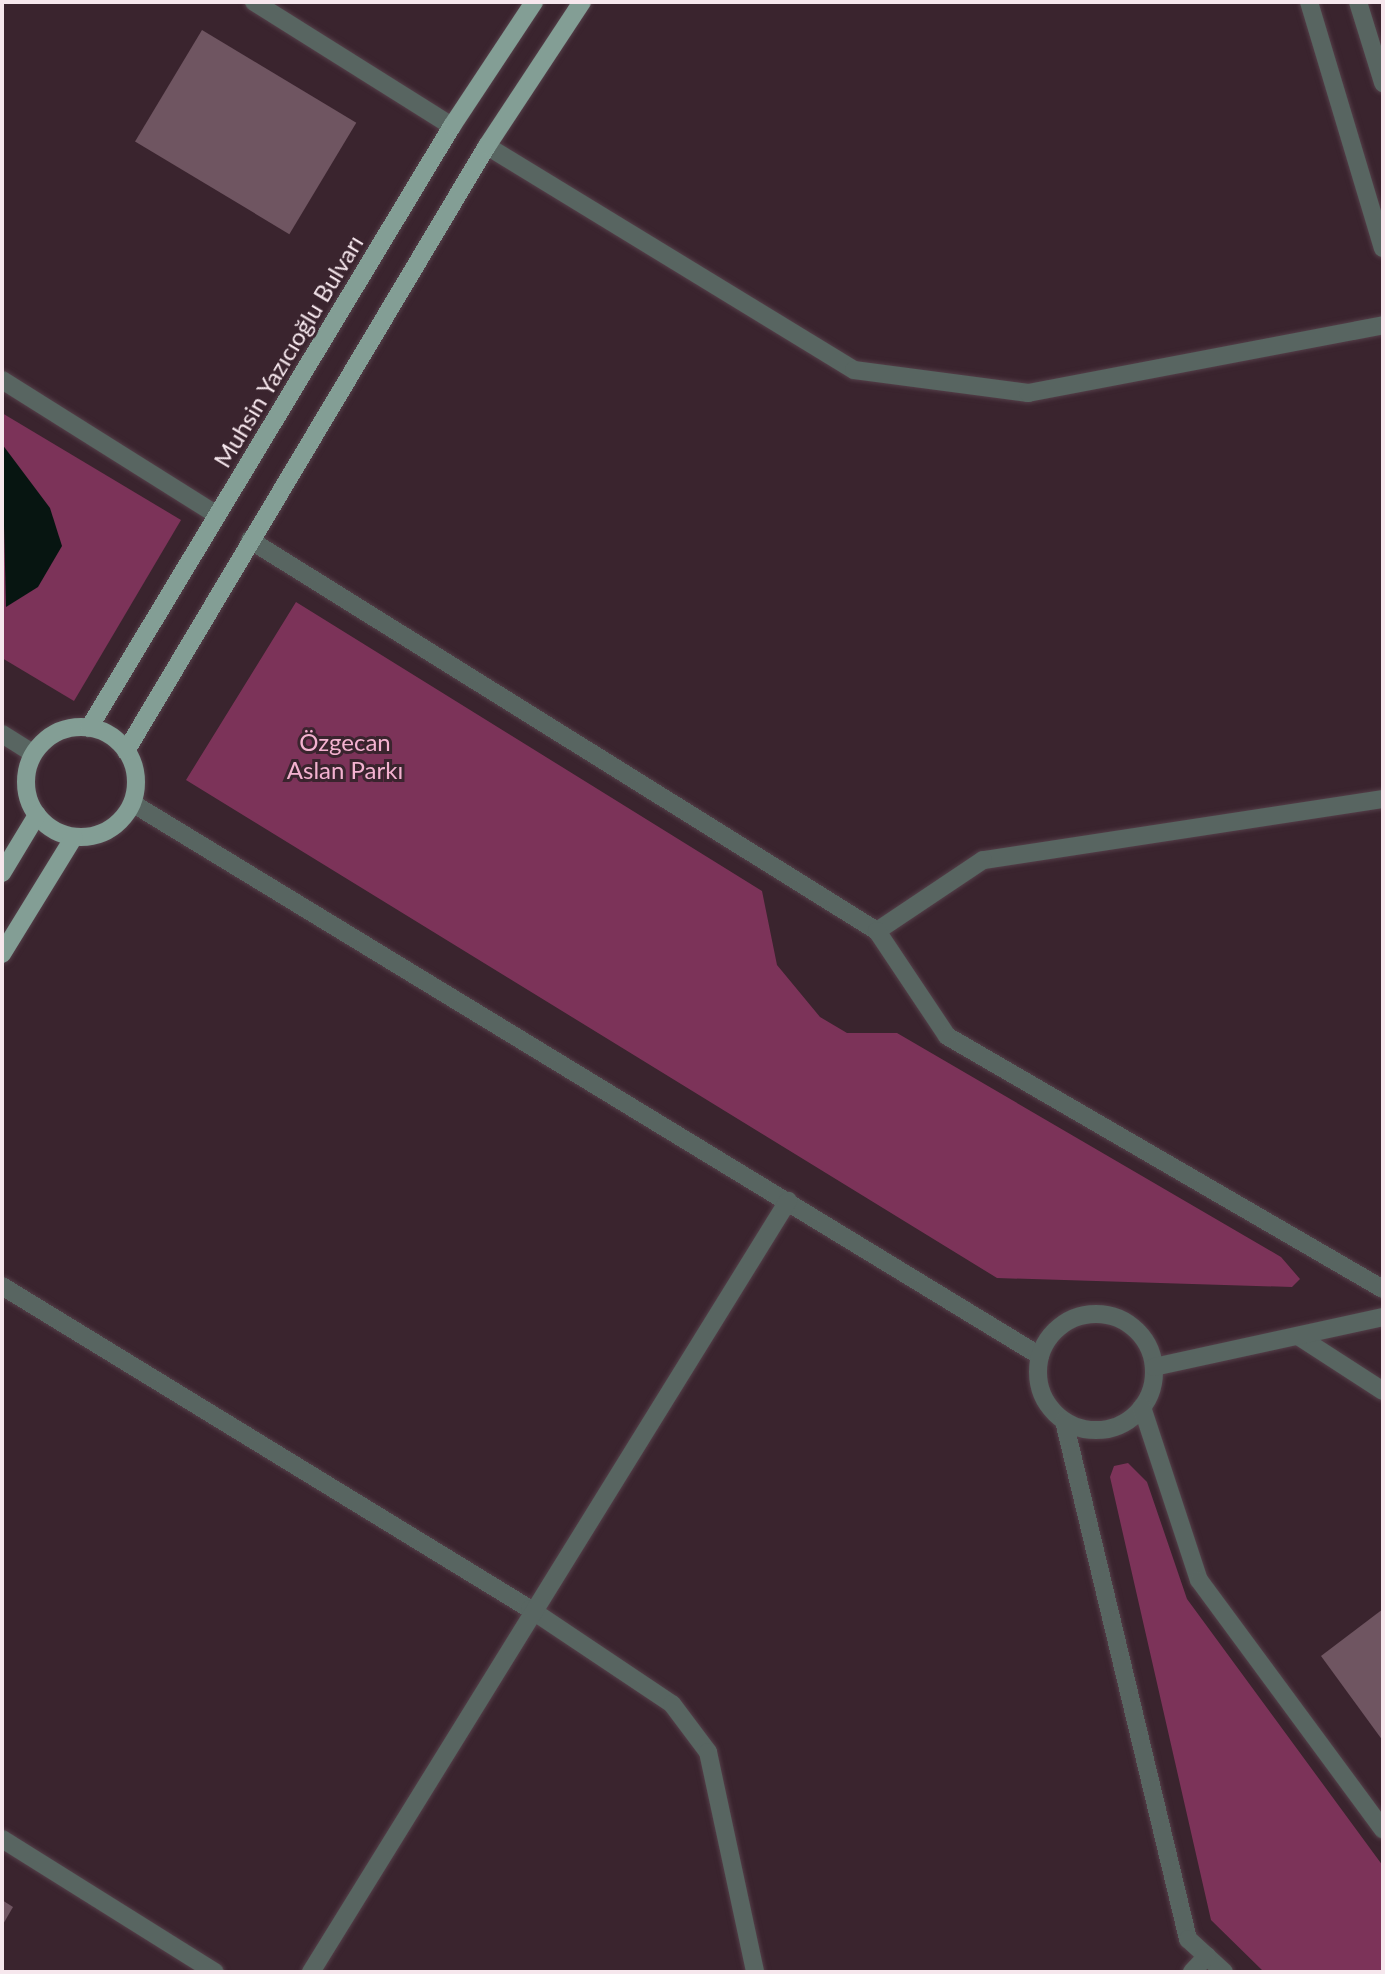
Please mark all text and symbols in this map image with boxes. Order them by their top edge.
street label: Muhsin Yazıcıoğlu Bulvarı [207,229,369,473]
park label: Özgecan Aslan Parkı [287,728,403,784]

